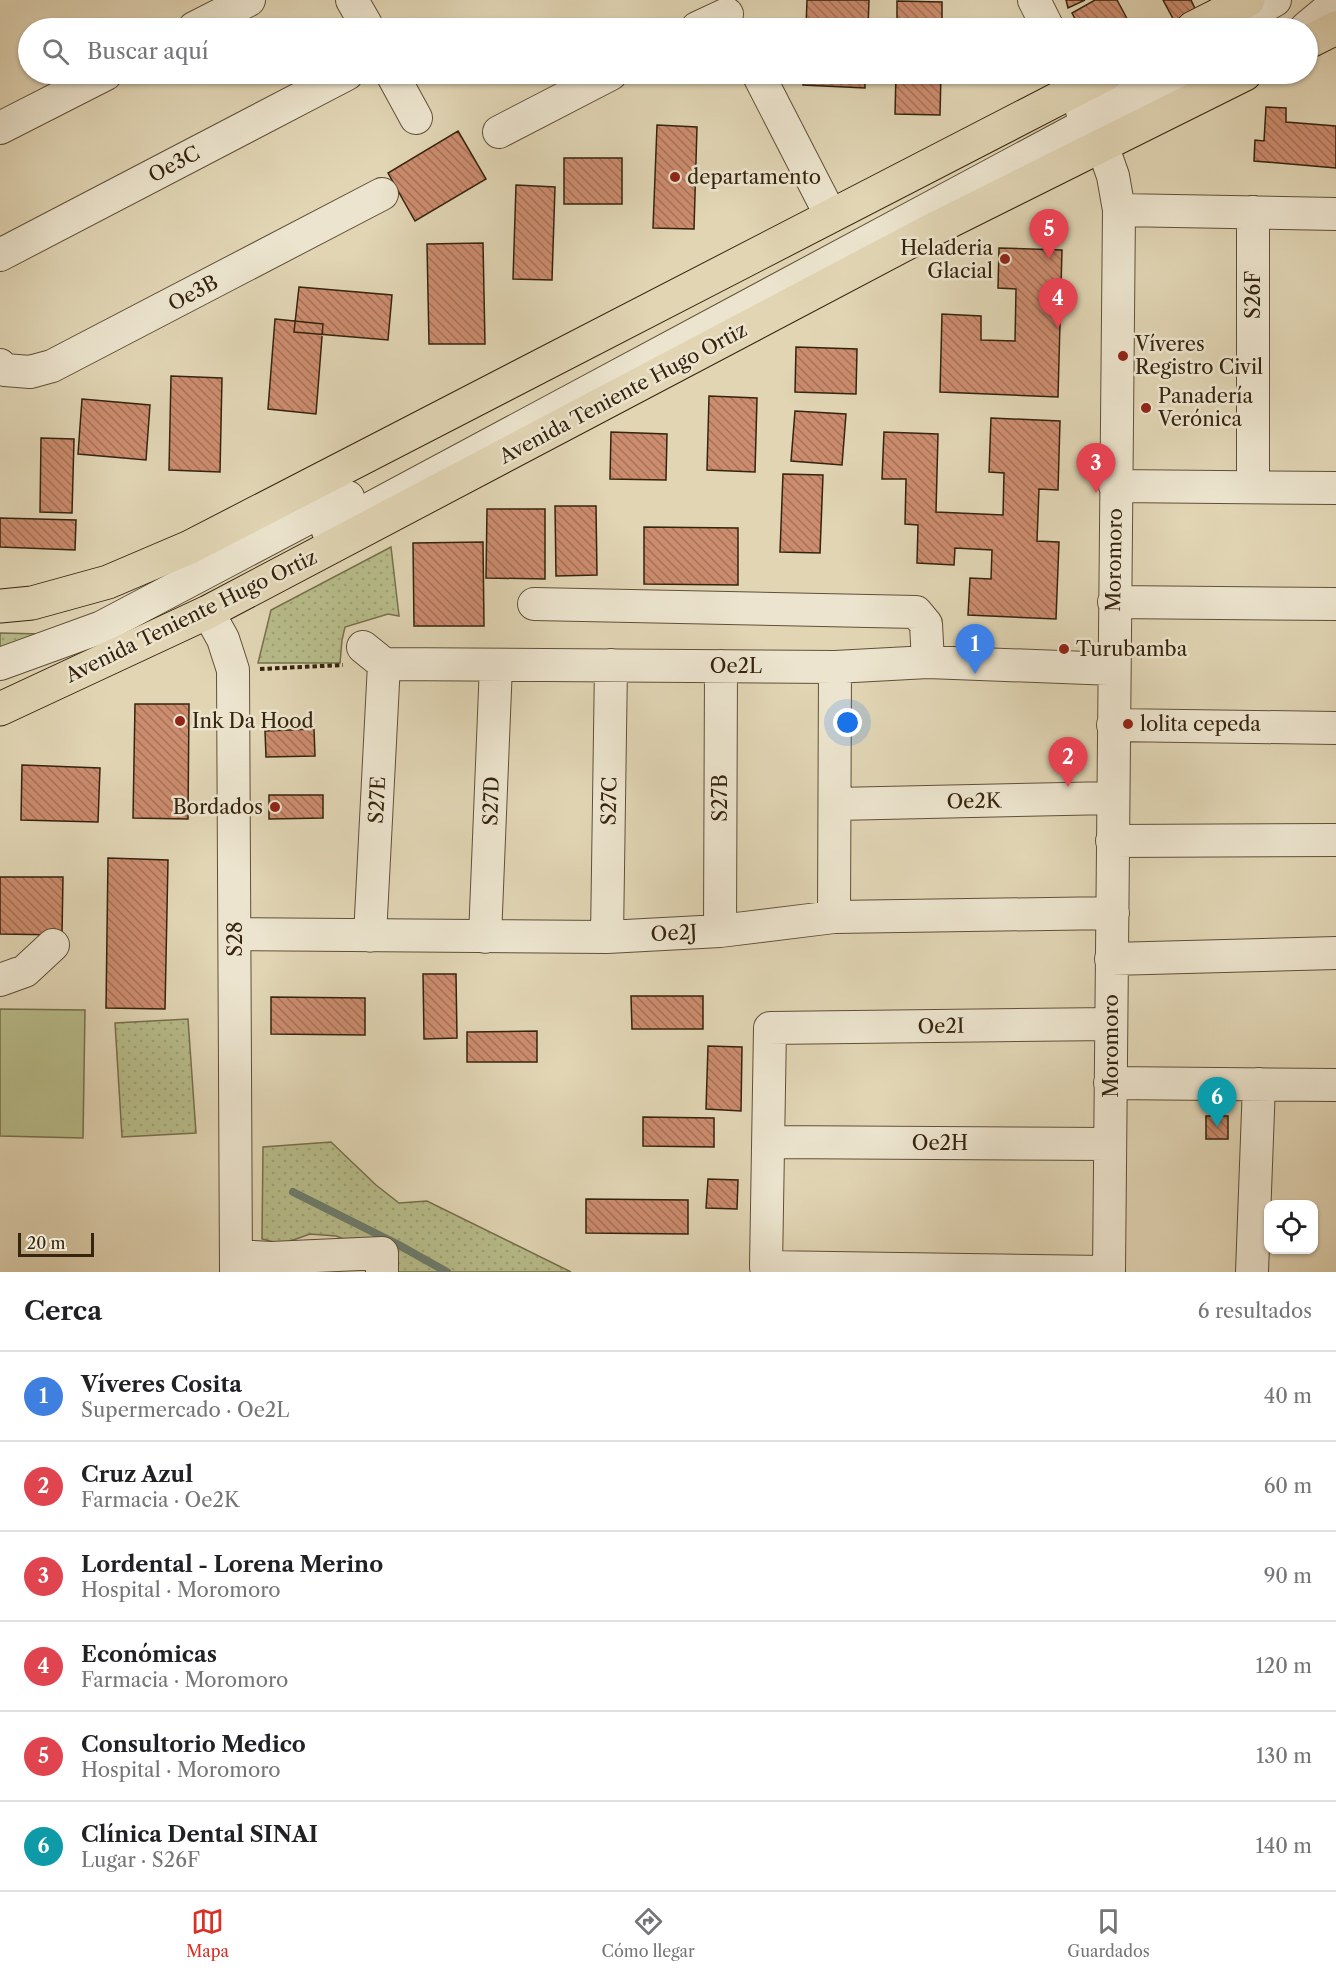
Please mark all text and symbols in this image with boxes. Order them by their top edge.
search box [18,18,1318,84]
icon: search [39,35,72,68]
text: Buscar aquí [87,38,209,65]
street label: Oe3C [144,141,204,187]
place label: departamento [687,165,821,189]
marker: departamento [668,170,682,184]
pin: 5 [1030,210,1068,259]
place label: Heladeria Glacial [900,236,993,283]
marker: Heladeria Glacial [998,252,1012,266]
street label: Oe3B [164,270,222,316]
street label: S26F [1241,271,1265,319]
pin: 4 [1038,278,1078,328]
street label: Avenida Teniente Hugo Ortiz [494,317,751,469]
place label: Víveres Registro Civil [1134,332,1263,379]
marker: Víveres Registro Civil [1116,349,1130,363]
place label: Panadería Verónica [1157,384,1253,431]
marker: Panadería Verónica [1139,401,1153,415]
pin: 3 [1076,444,1116,493]
street label: Moromoro [1101,508,1127,612]
street label: Avenida Teniente Hugo Ortiz [60,545,321,688]
pin: 1 [956,624,994,674]
place label: Turubamba [1076,637,1188,661]
marker: Turubamba [1057,642,1071,656]
street label: Oe2L [710,654,762,678]
your location [833,708,862,737]
place label: Ink Da Hood [192,709,314,733]
place label: lolita cepeda [1140,712,1261,736]
marker: Ink Da Hood [173,714,187,728]
marker: lolita cepeda [1121,717,1135,731]
pin: 2 [1048,738,1088,787]
street label: S27B [708,774,732,822]
street label: S27E [364,776,390,824]
street label: S27D [478,776,504,826]
street label: S27C [597,776,621,826]
street label: Oe2K [946,788,1003,813]
place label: Bordados [173,795,263,819]
marker: Bordados [268,800,282,814]
street label: Oe2J [650,920,698,946]
street label: S28 [223,921,247,957]
street label: Moromoro [1099,994,1123,1098]
street label: Oe2I [917,1014,965,1038]
pin: 6 [1198,1078,1236,1127]
street label: Oe2H [912,1131,968,1155]
map controls [1264,1200,1318,1254]
button: locate [1264,1200,1318,1254]
scale bar [18,1230,94,1258]
text: 20 m [27,1233,66,1253]
text: Cerca [24,1295,102,1327]
text: 6 resultados [1198,1299,1312,1323]
text: Víveres Cosita [81,1371,242,1398]
text: 1 [39,1384,48,1408]
text: 40 m [1264,1384,1312,1408]
text: Supermercado · Oe2L [81,1398,289,1422]
text: Cruz Azul [81,1461,193,1488]
text: 2 [38,1474,49,1498]
text: 60 m [1264,1474,1312,1498]
text: Farmacia · Oe2K [81,1488,240,1512]
text: Lordental - Lorena Merino [81,1551,383,1578]
text: 3 [38,1564,49,1588]
text: 90 m [1264,1564,1312,1588]
text: Hospital · Moromoro [81,1578,281,1602]
text: Económicas [81,1641,217,1668]
text: 4 [38,1654,49,1678]
text: 120 m [1255,1654,1312,1678]
text: Farmacia · Moromoro [81,1668,288,1692]
text: Consultorio Medico [81,1731,306,1758]
text: 5 [38,1744,49,1768]
text: 130 m [1256,1744,1312,1768]
text: Hospital · Moromoro [81,1758,281,1782]
text: Clínica Dental SINAI [81,1821,318,1848]
text: 6 [38,1834,49,1858]
text: 140 m [1255,1834,1312,1858]
text: Lugar · S26F [81,1848,200,1872]
tab: Mapa [186,1905,229,1961]
tab: Cómo llegar [602,1905,695,1961]
tab: Guardados [1067,1905,1150,1961]

